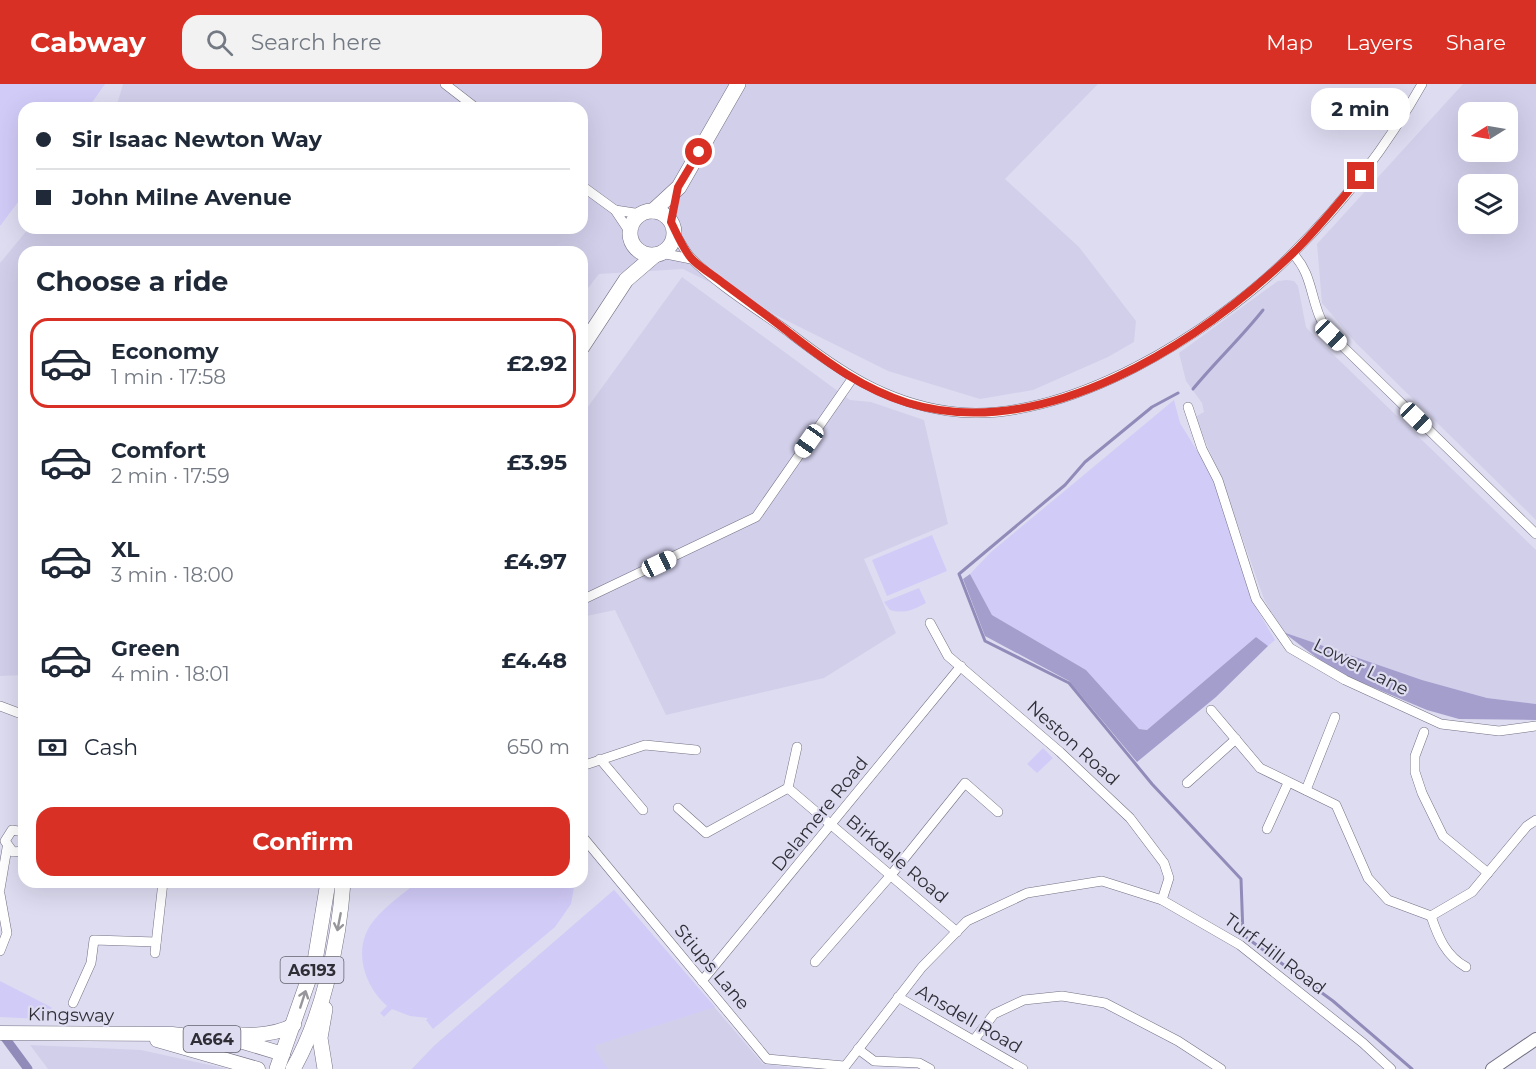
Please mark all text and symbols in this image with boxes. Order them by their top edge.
search box [182,15,602,69]
text: Cabway [30,25,146,59]
icon: search [203,26,236,59]
text: Search here [251,29,382,56]
text: Map [1266,30,1313,55]
text: Layers [1346,30,1413,55]
text: Share [1446,30,1506,55]
callout: 2 min [1312,89,1410,131]
text: 2 min [1331,97,1390,121]
north arrow [1458,102,1518,162]
map controls [1458,102,1518,234]
text: Sir Isaac Newton Way [72,126,322,153]
route start [685,138,712,165]
route end [1347,162,1374,189]
button: layers [1458,174,1518,234]
text: John Milne Avenue [72,184,292,211]
text: Choose a ride [36,265,228,298]
car [1312,316,1350,354]
icon: car [39,336,93,390]
text: Economy [111,338,219,365]
text: £2.92 [507,350,567,377]
text: 1 min · 17:58 [111,365,226,389]
car [1397,399,1435,437]
car [791,421,827,461]
icon: car [39,435,93,489]
text: Comfort [111,437,206,464]
text: £3.95 [507,449,567,476]
text: 2 min · 17:59 [111,464,230,488]
icon: car [39,534,93,588]
text: XL [111,536,140,563]
text: £4.97 [504,548,567,575]
car [639,548,679,580]
text: 3 min · 18:00 [111,563,234,587]
icon: car [39,633,93,687]
street label: Lower Lane [1310,634,1412,700]
text: Green [111,635,180,662]
text: £4.48 [502,647,567,674]
text: 4 min · 18:01 [111,662,230,686]
street label: Neston Road [1022,696,1124,790]
icon: cash [36,731,69,764]
text: Cash [84,734,138,761]
text: 650 m [507,735,570,759]
street label: Delamere Road [767,752,873,876]
button: Confirm [36,807,570,876]
street label: Birkdale Road [842,810,952,908]
street label: Turf Hill Road [1220,909,1330,999]
one-way arrow [333,912,344,931]
street label: Stiups Lane [670,920,754,1014]
road number: A6193 [280,957,344,983]
street label: Ansdell Road [912,980,1026,1058]
one-way arrow [298,990,309,1009]
street label: Kingsway [28,1003,115,1027]
road number: A664 [184,1026,240,1052]

